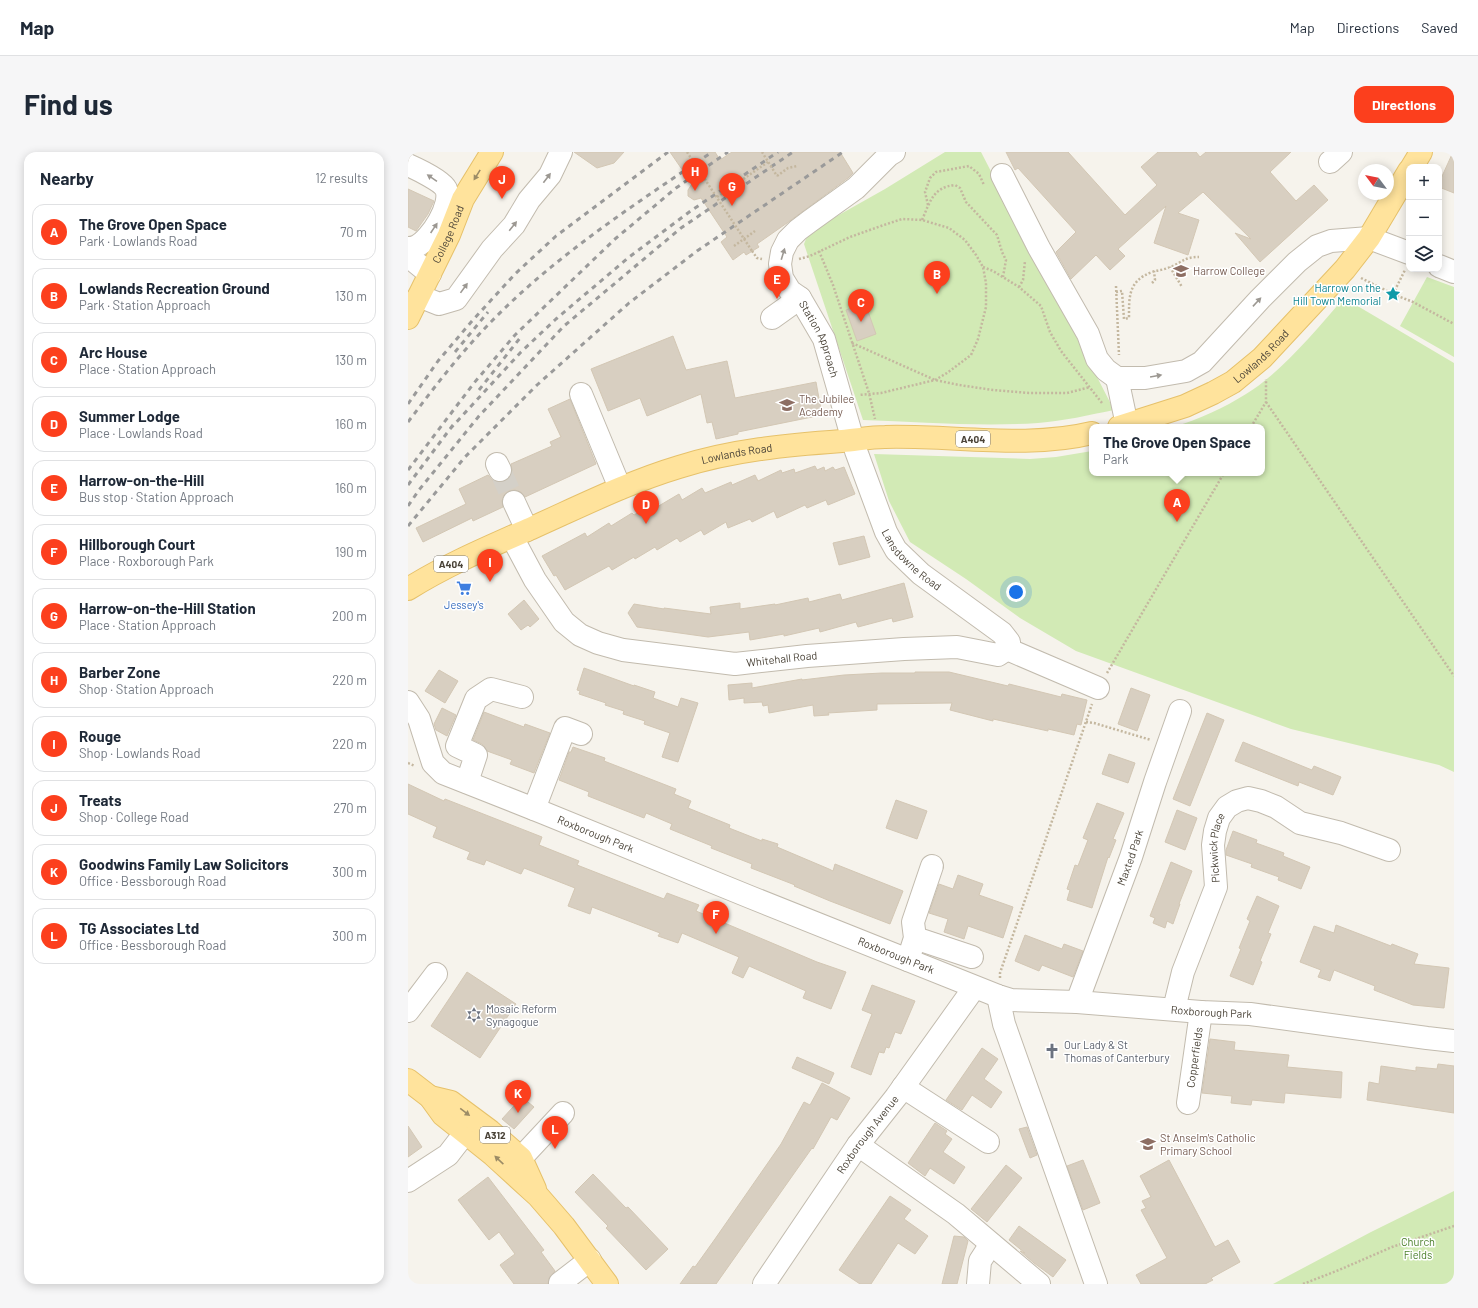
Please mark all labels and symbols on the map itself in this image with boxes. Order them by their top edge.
pin: H [682,158,708,191]
north arrow [1358,164,1394,200]
pin: J [489,166,515,199]
one-way arrow [473,170,481,180]
one-way arrow [543,172,552,183]
pin: G [719,173,745,206]
one-way arrow [426,174,437,182]
street label: College Road [429,203,466,265]
one-way arrow [508,221,517,232]
one-way arrow [431,222,438,234]
one-way arrow [780,247,786,259]
pin: B [924,261,950,294]
school or university icon: Harrow College [1172,262,1190,280]
place label: Harrow College [1193,264,1265,277]
pin: E [764,266,790,299]
place label: Harrow on the Hill Town Memorial [1293,281,1381,307]
one-way arrow [460,282,468,293]
place icon: Harrow on the Hill Town Memorial [1384,285,1402,303]
pin: C [848,289,874,322]
one-way arrow [1252,297,1261,307]
street label: Station Approach [797,298,842,379]
street label: Lowlands Road [1230,327,1291,385]
one-way arrow [1150,373,1162,379]
place label: The Jubilee Academy [799,392,855,418]
school or university icon: The Jubilee Academy [778,396,796,414]
road number: A404 [956,431,990,447]
street label: Lowlands Road [700,441,773,466]
pin: A [1164,489,1190,522]
pin: D [633,491,659,524]
street label: Lansdowne Road [880,527,944,593]
pin: I [477,549,503,582]
road number: A404 [434,556,468,572]
supermarket icon: Jessey's [455,579,473,597]
your location [1006,582,1026,602]
place label: Jessey's [444,598,484,611]
street label: Whitehall Road [746,648,818,669]
street label: Pickwick Place [1206,809,1227,883]
street label: Roxborough Park [556,812,636,855]
street label: Maxted Park [1114,827,1146,887]
pin: F [703,901,729,934]
street label: Roxborough Park [856,934,937,976]
place label: Mosaic Reform Synagogue [486,1002,556,1028]
street label: Roxborough Park [1170,1003,1253,1020]
synagogue icon: Mosaic Reform Synagogue [465,1006,483,1024]
street label: Copperfields [1183,1026,1205,1089]
place label: Our Lady & St Thomas of Canterbury [1064,1038,1170,1064]
church icon: Our Lady & St Thomas of Canterbury [1043,1042,1061,1060]
pin: K [505,1080,531,1113]
street label: Roxborough Avenue [834,1092,901,1176]
one-way arrow [460,1108,471,1116]
pin: L [542,1116,568,1149]
road number: A312 [480,1127,510,1143]
place label: St Anselm's Catholic Primary School [1160,1131,1256,1157]
school or university icon: St Anselm's Catholic Primary School [1139,1135,1157,1153]
one-way arrow [494,1156,504,1165]
park label: Church Fields [1401,1235,1435,1261]

